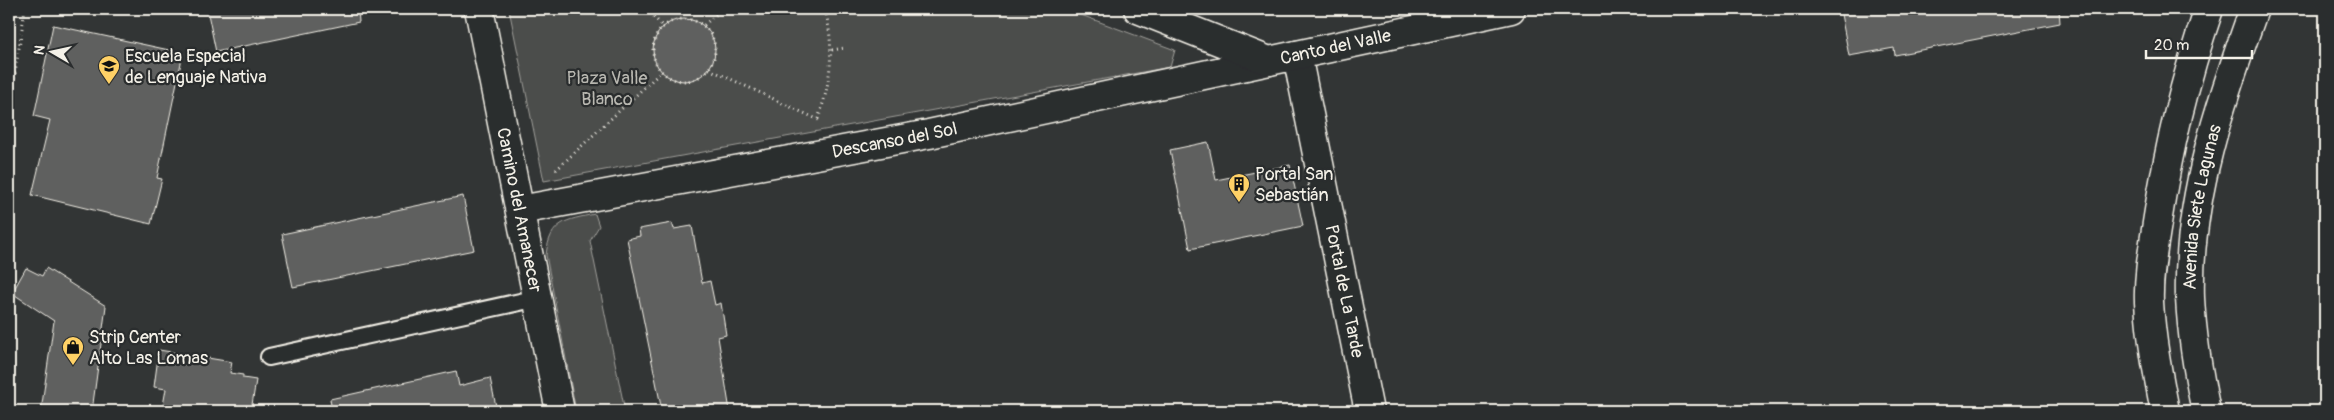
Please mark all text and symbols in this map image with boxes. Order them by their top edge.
street label: Canto del Valle [1278,24,1393,70]
north arrow [28,28,78,78]
scale bar [2146,28,2253,60]
text: 20 m [2154,36,2189,55]
text: N [31,44,49,56]
place label: Escuela Especial de Lenguaje Nativa [125,45,267,89]
school or university icon: Escuela Especial de Lenguaje Nativa [97,54,121,85]
park label: Plaza Valle Blanco [567,67,648,111]
street label: Descanso del Sol [830,117,959,163]
street label: Avenida Siete Lagunas [2178,122,2227,290]
street label: Camino del Amanecer [492,126,547,295]
place label: Portal San Sebastián [1255,163,1333,207]
building icon: Portal San Sebastián [1227,172,1251,203]
street label: Portal de La Tarde [1320,223,1369,360]
place label: Strip Center Alto Las Lomas [89,326,208,370]
shop icon: Strip Center Alto Las Lomas [61,335,85,366]

